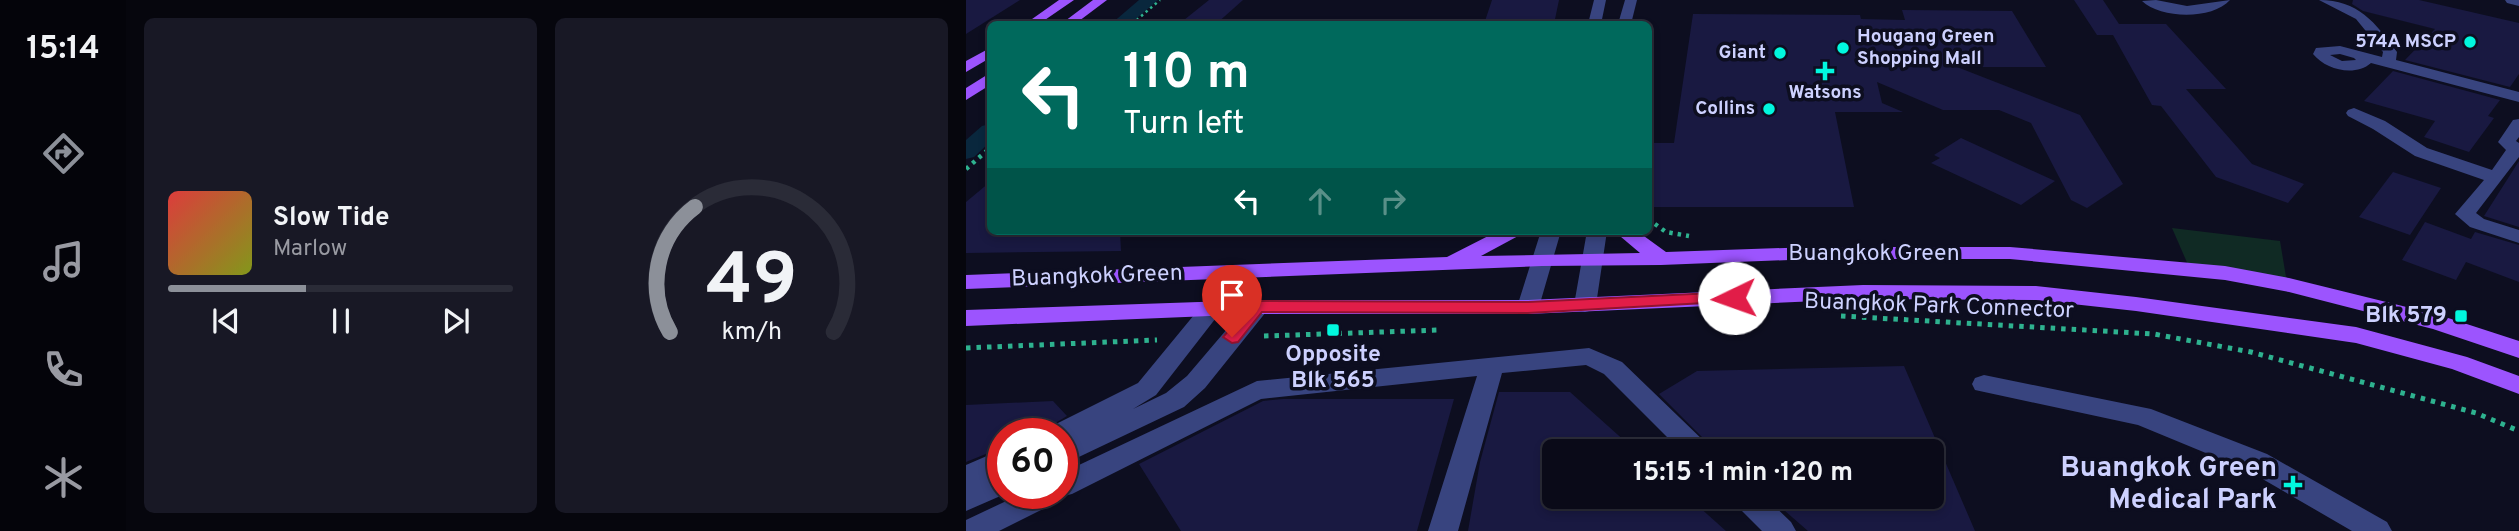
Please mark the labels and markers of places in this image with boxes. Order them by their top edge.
place label: Hougang Green Shopping Mall [1857,25,1994,71]
place label: 574A MSCP [2355,30,2456,54]
marker: 574A MSCP [2462,34,2478,50]
marker: Hougang Green Shopping Mall [1835,40,1851,56]
place label: Giant [1719,41,1766,65]
marker: Giant [1772,45,1788,61]
marker: Watsons [1817,63,1833,79]
place label: Watsons [1788,81,1862,105]
place label: Collins [1695,97,1755,121]
marker: Collins [1761,101,1777,117]
pin [1202,265,1262,337]
place label: Blk 579 [2365,302,2447,331]
marker: Blk 579 [2453,308,2469,324]
marker: Opposite Blk 565 [1325,322,1341,338]
place label: Opposite Blk 565 [1285,341,1381,396]
place label: Buangkok Green Medical Park [2061,451,2277,519]
marker: Buangkok Green Medical Park [2283,475,2303,495]

